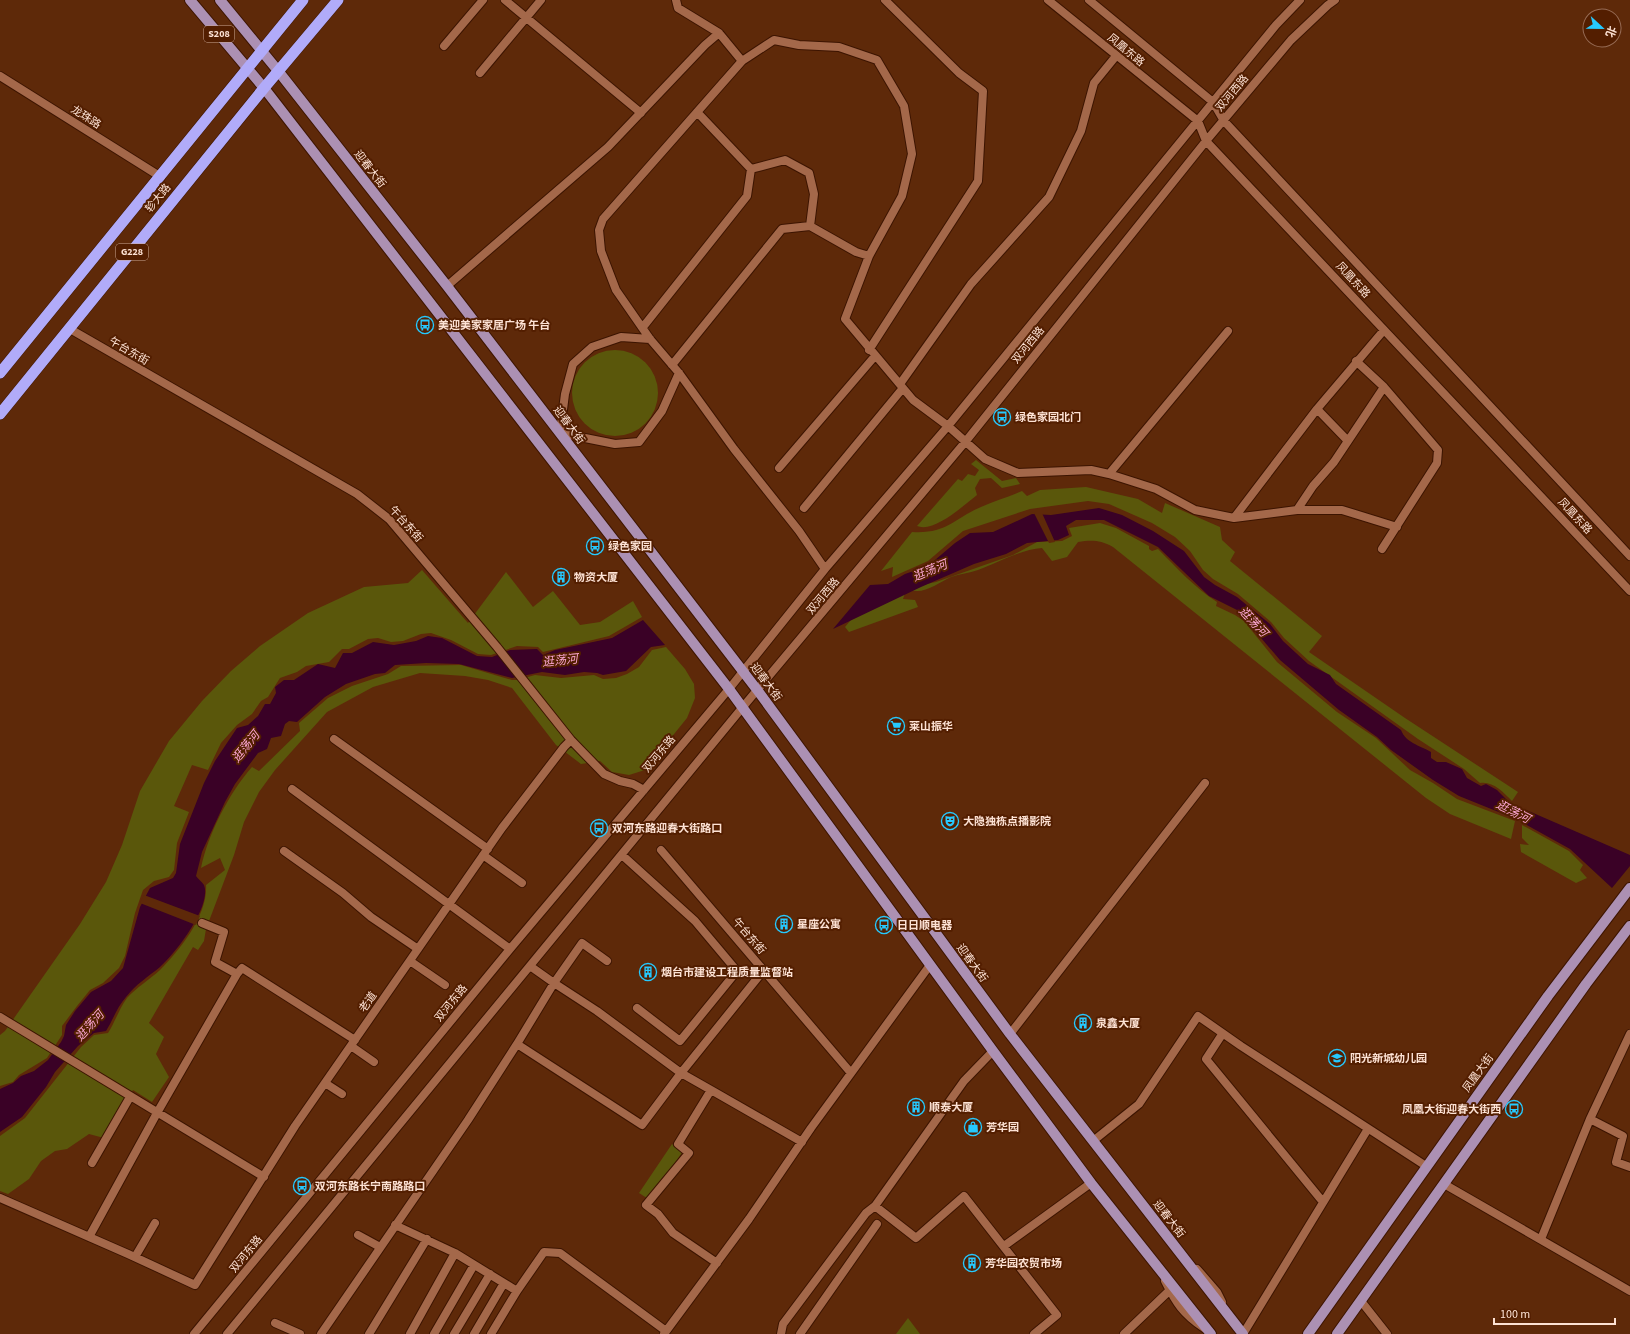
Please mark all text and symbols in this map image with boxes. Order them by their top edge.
north arrow [1582,8,1622,48]
text: 北 [1602,24,1620,39]
road number: S208 [204,26,234,42]
street label: 凤凰东路 [1104,30,1148,70]
street label: 双河西路 [1212,71,1252,115]
street label: 龙珠路 [68,102,104,132]
street label: 迎春大街 [351,147,389,191]
street label: 轸大路 [142,180,174,216]
road number: G228 [116,244,148,260]
street label: 凤凰东路 [1333,259,1373,301]
bus stop icon: 美迎美家家居广场 午台 [415,315,435,335]
place label: 美迎美家家居广场 午台 [438,318,550,333]
street label: 双河西路 [1008,323,1048,367]
street label: 午台东街 [106,334,152,368]
street label: 迎春大街 [550,403,588,447]
bus stop icon: 绿色家园北门 [992,407,1012,427]
place label: 绿色家园北门 [1015,410,1081,425]
street label: 凤凰东路 [1555,495,1595,537]
street label: 午台东街 [386,503,426,545]
bus stop icon: 绿色家园 [585,536,605,556]
place label: 绿色家园 [608,539,652,554]
water label: 逛荡河 [910,555,952,586]
building icon: 物资大厦 [551,567,571,587]
place label: 物资大厦 [574,570,618,585]
street label: 双河西路 [803,574,843,618]
water label: 逛荡河 [1235,603,1273,642]
water label: 逛荡河 [541,650,581,671]
street label: 迎春大街 [747,660,785,704]
supermarket icon: 莱山振华 [886,716,906,736]
place label: 莱山振华 [909,719,953,734]
water label: 逛荡河 [228,726,265,766]
street label: 双河东路 [639,732,679,776]
water label: 逛荡河 [1493,796,1535,829]
theatre icon: 大隐独栋点播影院 [940,811,960,831]
place label: 大隐独栋点播影院 [963,814,1051,829]
bus stop icon: 双河东路迎春大街路口 [589,818,609,838]
place label: 双河东路迎春大街路口 [612,821,722,836]
street label: 午台东街 [729,914,769,958]
building icon: 星座公寓 [774,914,794,934]
bus stop icon: 日日顺电器 [874,915,894,935]
place label: 星座公寓 [797,917,841,932]
place label: 日日顺电器 [897,918,953,933]
street label: 迎春大街 [953,941,991,985]
building icon: 烟台市建设工程质量监督站 [638,962,658,982]
place label: 烟台市建设工程质量监督站 [661,965,793,980]
street label: 双河东路 [431,981,471,1025]
street label: 老道 [356,989,380,1015]
water label: 逛荡河 [72,1005,110,1045]
building icon: 泉鑫大厦 [1073,1013,1093,1033]
place label: 泉鑫大厦 [1096,1016,1140,1031]
school or university icon: 阳光新城幼儿园 [1327,1048,1347,1068]
place label: 阳光新城幼儿园 [1350,1051,1427,1066]
street label: 凤凰大街 [1459,1051,1497,1095]
building icon: 顺泰大厦 [906,1097,926,1117]
bus stop icon: 凤凰大街迎春大街西 [1504,1099,1524,1119]
place label: 顺泰大厦 [929,1100,973,1115]
place label: 凤凰大街迎春大街西 [1402,1102,1501,1117]
shop icon: 芳华园 [963,1117,983,1137]
place label: 芳华园 [986,1120,1019,1135]
bus stop icon: 双河东路长宁南路路口 [292,1176,312,1196]
place label: 双河东路长宁南路路口 [315,1179,425,1194]
street label: 迎春大街 [1150,1197,1188,1241]
street label: 双河东路 [226,1232,266,1276]
building icon: 芳华园农贸市场 [962,1253,982,1273]
place label: 芳华园农贸市场 [985,1256,1062,1271]
scale bar [1494,1300,1615,1326]
text: 100 m [1500,1306,1530,1323]

